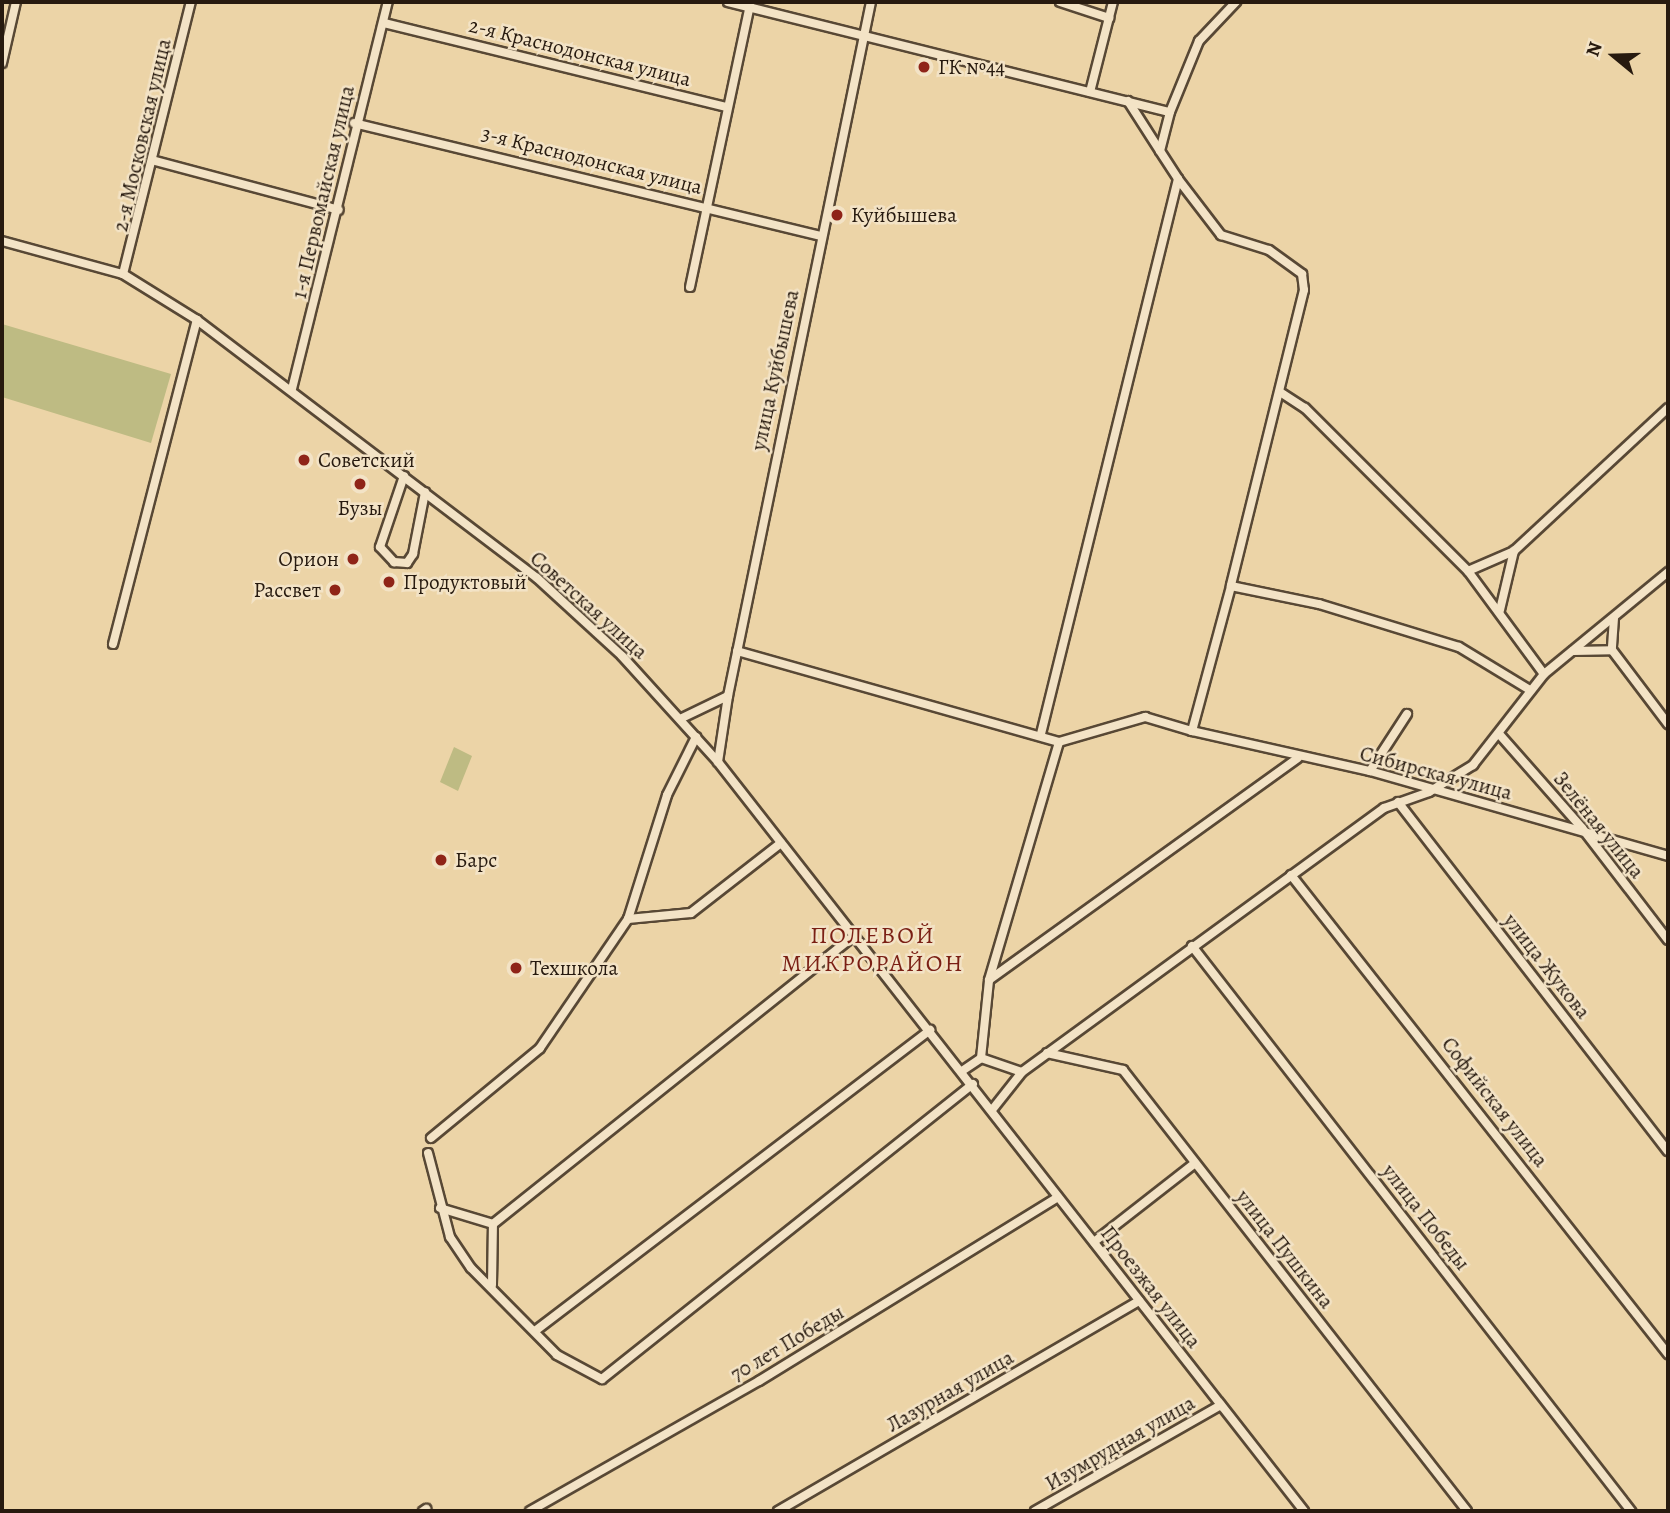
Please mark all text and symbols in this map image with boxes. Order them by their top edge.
street label: 2-я Краснодонская улица [466,12,694,92]
north arrow [1579,21,1649,91]
street label: 2-я Московская улица [108,36,176,234]
text: N [1580,38,1609,60]
place label: ГК №44 [938,54,1005,80]
marker: ГК №44 [916,59,932,75]
street label: 1-я Первомайская улица [286,83,360,301]
street label: 3-я Краснодонская улица [479,120,705,200]
place label: Куйбышева [851,202,957,228]
marker: Куйбышева [829,207,845,223]
street label: улица Куйбышева [746,287,804,453]
place label: Советский [318,447,415,473]
marker: Советский [296,452,312,468]
marker: Бузы [352,476,368,492]
place label: Бузы [337,495,383,521]
place label: Орион [278,546,339,572]
street label: Советская улица [525,546,653,664]
marker: Орион [345,551,361,567]
place label: Продуктовый [403,569,527,595]
marker: Продуктовый [381,574,397,590]
place label: Рассвет [253,577,321,603]
marker: Рассвет [327,582,343,598]
street label: Сибирская улица [1357,741,1515,805]
street label: Зелёная улица [1548,766,1650,884]
place label: Барс [455,847,497,873]
marker: Барс [433,852,449,868]
street label: улица Жукова [1498,908,1596,1024]
district label: ПОЛЕВОЙ МИКРОРАЙОН [783,922,963,978]
place label: Техшкола [530,955,618,981]
marker: Техшкола [508,960,524,976]
street label: Софийская улица [1436,1032,1554,1172]
street label: улица Победы [1377,1159,1475,1275]
street label: улица Пушкина [1231,1185,1339,1313]
street label: Проезжая улица [1095,1221,1207,1353]
street label: 70 лет Победы [726,1299,848,1387]
street label: Лазурная улица [882,1345,1018,1437]
street label: Изумрудная улица [1041,1390,1199,1496]

